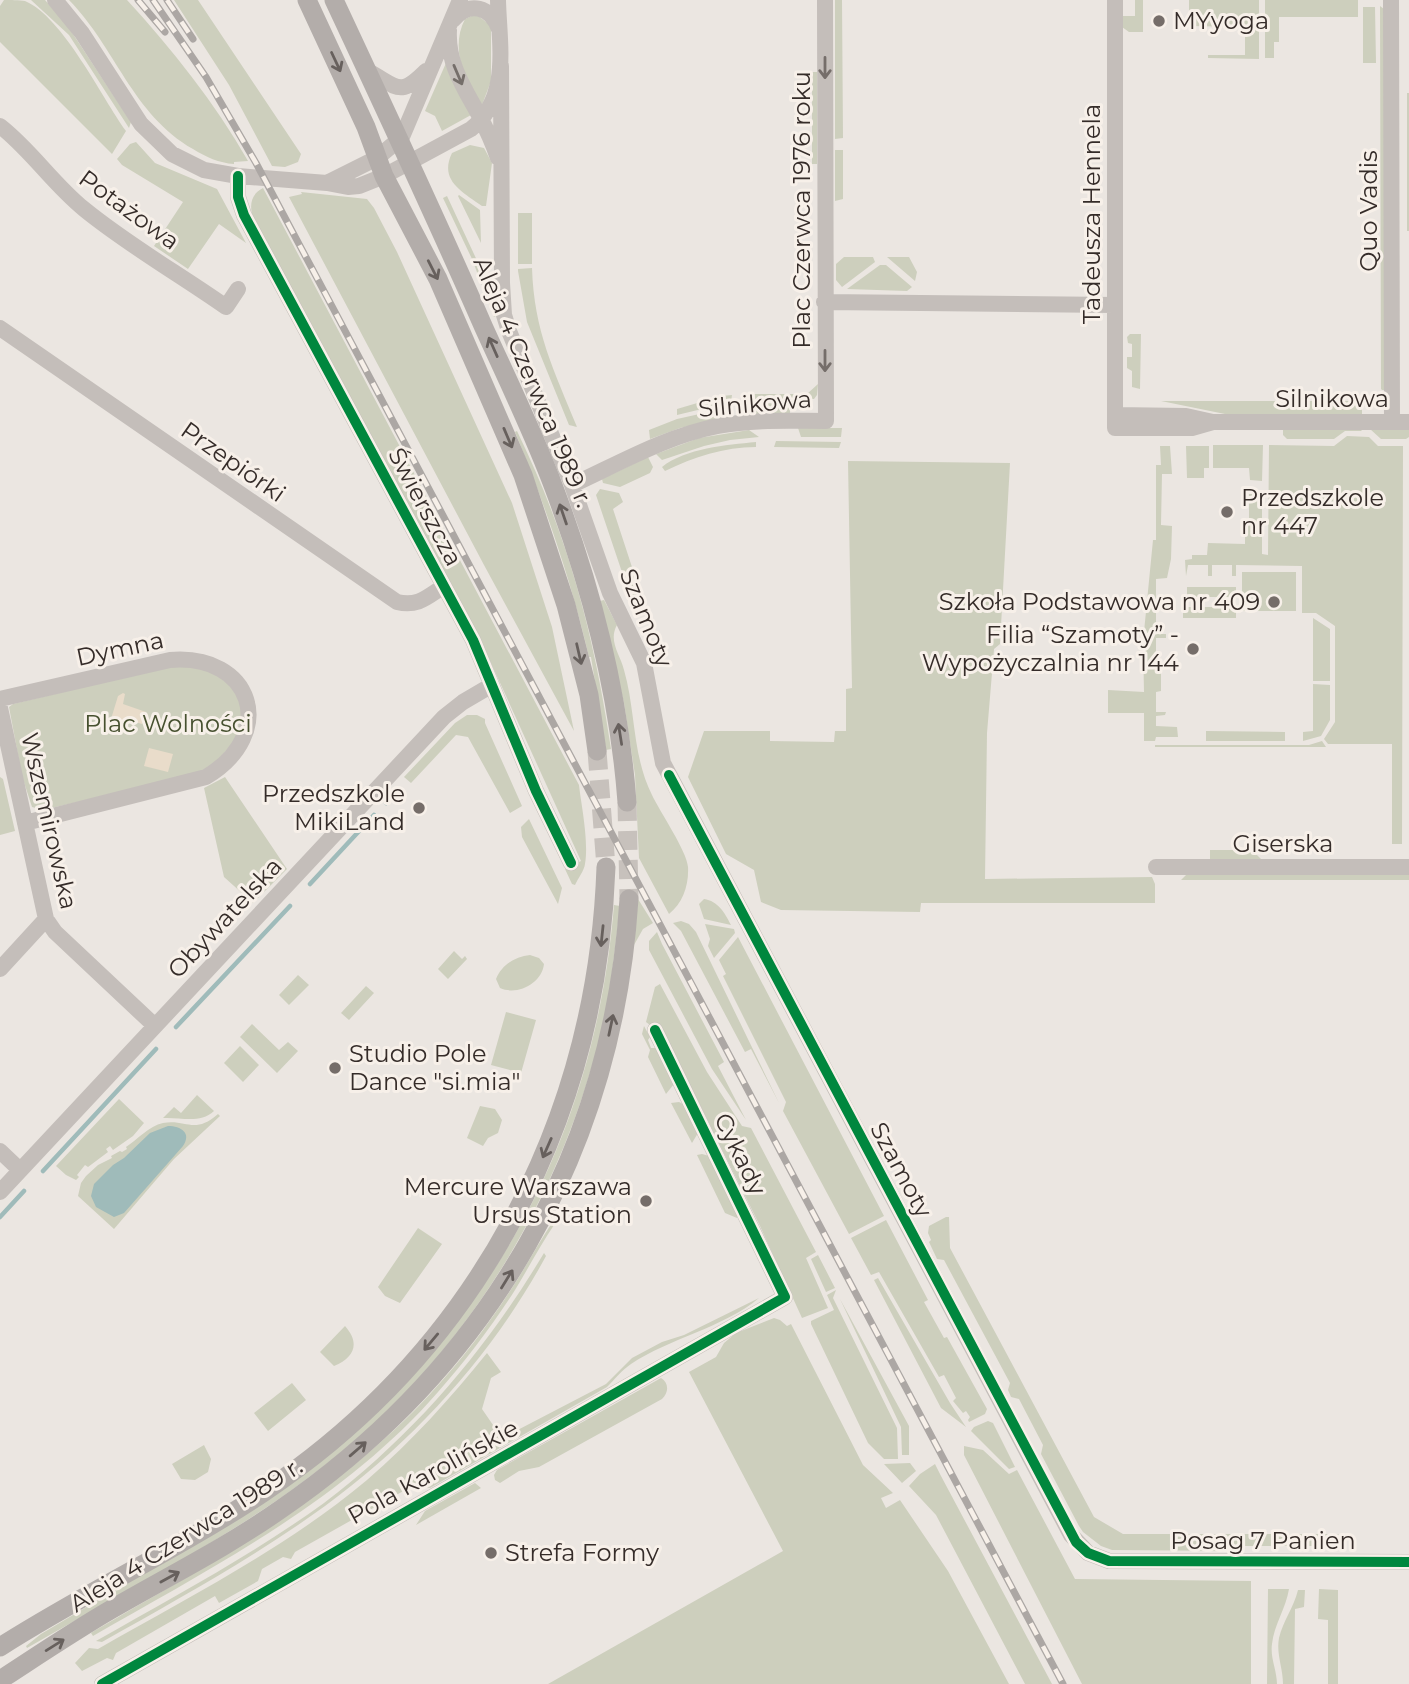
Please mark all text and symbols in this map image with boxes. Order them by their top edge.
place label: MYyoga [1173,6,1269,35]
marker: MYyoga [1151,13,1167,29]
one-way arrow [330,51,343,72]
one-way arrow [818,56,832,79]
one-way arrow [452,63,465,85]
street label: Plac Czerwca 1976 roku [787,71,816,349]
street label: Tadeusza Hennela [1077,104,1106,324]
street label: Quo Vadis [1354,150,1383,272]
street label: Potażowa [73,164,185,256]
street label: Aleja 4 Czerwca 1989 r. [468,252,599,511]
one-way arrow [427,259,440,280]
one-way arrow [486,337,499,358]
one-way arrow [818,350,832,373]
street label: Silnikowa [697,384,813,423]
street label: Silnikowa [1275,384,1389,413]
street label: Przepiórki [175,415,291,508]
one-way arrow [502,427,515,449]
street label: Świerszcza [382,443,469,571]
place label: Przedszkole nr 447 [1241,483,1384,540]
one-way arrow [556,504,568,526]
marker: Przedszkole nr 447 [1219,504,1235,520]
street label: Szamoty [614,564,679,671]
place label: Szkoła Podstawowa nr 409 [939,587,1260,616]
marker: Szkoła Podstawowa nr 409 [1266,594,1282,610]
place label: Filia “Szamoty” - Wypożyczalnia nr 144 [922,620,1179,677]
street label: Dymna [74,625,166,672]
marker: Filia “Szamoty” - Wypożyczalnia nr 144 [1185,641,1201,657]
one-way arrow [573,642,586,665]
park label: Plac Wolności [84,709,252,738]
one-way arrow [613,723,626,746]
street label: Wszemirowska [15,730,84,912]
place label: Przedszkole MikiLand [262,779,405,836]
marker: Przedszkole MikiLand [411,800,427,816]
street label: Giserska [1233,829,1333,858]
street label: Obywatelska [162,851,288,984]
one-way arrow [595,924,608,946]
one-way arrow [605,1014,619,1037]
place label: Studio Pole Dance "si.mia" [349,1039,521,1096]
marker: Studio Pole Dance "si.mia" [327,1060,343,1076]
street label: Cykady [708,1108,773,1199]
street label: Szamoty [864,1117,939,1222]
one-way arrow [540,1137,553,1158]
place label: Mercure Warszawa Ursus Station [404,1172,632,1229]
marker: Mercure Warszawa Ursus Station [638,1193,654,1209]
one-way arrow [501,1269,515,1289]
one-way arrow [423,1333,438,1351]
street label: Pola Karolińskie [343,1413,523,1530]
one-way arrow [349,1441,367,1457]
street label: Aleja 4 Czerwca 1989 r. [64,1451,307,1618]
street label: Posag 7 Panien [1170,1526,1356,1555]
place label: Strefa Formy [505,1538,659,1567]
marker: Strefa Formy [483,1545,499,1561]
one-way arrow [160,1570,180,1584]
one-way arrow [45,1637,65,1651]

